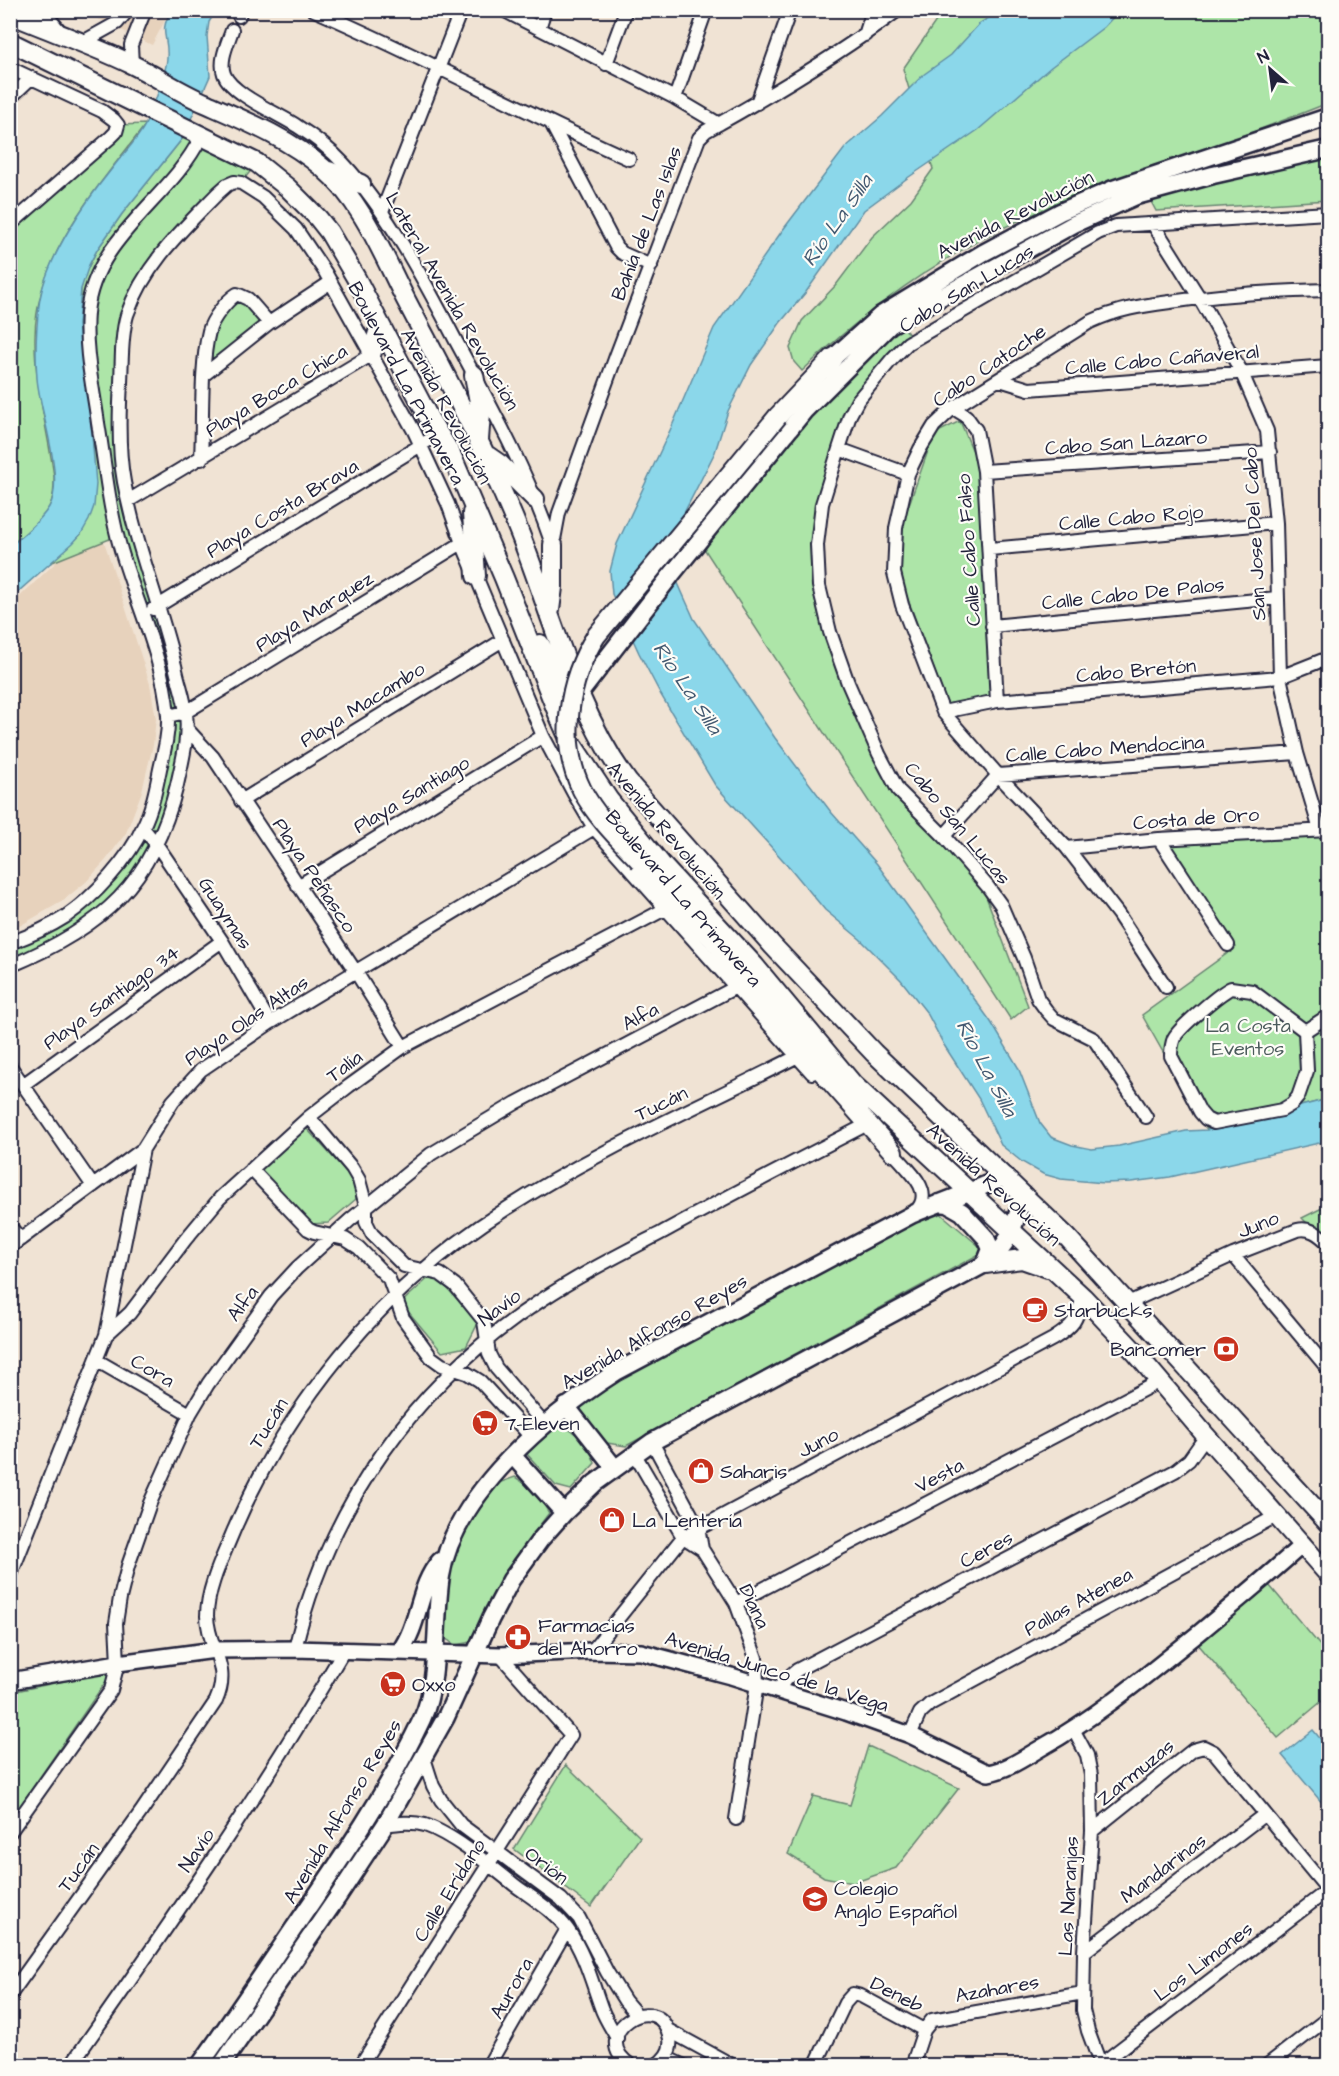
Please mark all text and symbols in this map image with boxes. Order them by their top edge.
north arrow [1240,39,1300,99]
text: N [1254,45,1273,69]
street label: Bahía de Las Islas [605,142,689,305]
street label: Avenida Revolución [932,163,1099,267]
water label: Río La Silla [795,167,880,272]
street label: Lateral Avenida Revolución [381,188,525,414]
street label: Cabo San Lucas [894,238,1039,340]
street label: Boulevard La Primavera [341,277,472,490]
street label: Cabo Catoche [927,317,1052,414]
street label: Avenida Revolución [396,324,498,488]
street label: Playa Boca Chica [200,337,353,445]
street label: Calle Cabo Cañaveral [1064,338,1260,382]
street label: Cabo San Lázaro [1044,423,1208,463]
street label: San Jose Del Cabo [1236,447,1274,621]
street label: Playa Costa Brava [201,452,364,566]
street label: Calle Cabo Falso [950,473,988,627]
street label: Calle Cabo Rojo [1058,498,1204,538]
street label: Playa Marquez [250,564,379,660]
street label: Calle Cabo De Palos [1040,570,1226,618]
water label: Río La Silla [646,636,730,741]
street label: Cabo Bretón [1075,652,1197,690]
street label: Playa Macambo [295,655,431,755]
street label: Calle Cabo Mendocina [1005,728,1205,770]
street label: Playa Santiago [348,749,475,841]
street label: Avenida Revolución [600,756,732,906]
street label: Cabo San Lucas [897,756,1017,891]
street label: Costa de Oro [1132,801,1260,837]
street label: Boulevard La Primavera [598,804,768,993]
street label: Playa Peñasco [265,813,363,939]
street label: Guaymas [191,872,259,956]
street label: Playa Santiago 34 [37,938,187,1058]
street label: Playa Olas Altas [179,969,315,1074]
street label: Alfa [617,996,664,1038]
park label: La Costa Eventos [1205,1012,1291,1063]
water label: Río La Silla [949,1015,1025,1123]
street label: Talía [321,1044,369,1090]
street label: Tucán [630,1079,692,1129]
street label: Avenida Revolución [920,1117,1067,1253]
street label: Juno [1234,1204,1283,1246]
street label: Avenida Alfonso Reyes [556,1267,753,1398]
street label: Alfa [220,1280,265,1327]
street label: Navío [472,1282,527,1333]
cafe icon: Starbucks [1020,1295,1050,1325]
place label: Starbucks [1054,1297,1153,1325]
bank icon: Bancomer [1211,1334,1241,1364]
place label: Bancomer [1110,1336,1206,1364]
street label: Cora [125,1347,180,1395]
street label: Tucán [242,1393,295,1454]
supermarket icon: 7-Eleven [470,1408,500,1438]
place label: 7-Eleven [504,1410,580,1438]
street label: Juno [793,1421,844,1465]
street label: Vesta [910,1451,969,1500]
shop icon: Saharis [686,1456,716,1486]
place label: Saharis [720,1458,787,1486]
shop icon: La Lentería [597,1505,627,1535]
place label: La Lentería [632,1507,742,1535]
street label: Ceres [955,1524,1018,1576]
street label: Pallas Atenea [1019,1561,1138,1643]
street label: Diana [732,1579,777,1633]
place label: Farmacias del Ahorro [538,1612,638,1663]
pharmacy icon: Farmacias del Ahorro [503,1622,533,1652]
street label: Avenida Junco de la Vega [661,1625,892,1720]
supermarket icon: Oxxo [378,1669,408,1699]
place label: Oxxo [412,1671,455,1699]
street label: Avenida Alfonso Reyes [277,1714,410,1910]
street label: Zarmuzas [1091,1733,1180,1813]
street label: Navío [172,1823,222,1878]
street label: Mandarinas [1115,1827,1213,1911]
street label: Calle Erídano [407,1833,493,1948]
street label: Las Naranjas [1052,1836,1086,1957]
street label: Tucán [51,1837,106,1898]
street label: Orión [519,1840,574,1892]
place label: Colegio Anglo Español [834,1875,957,1927]
school or university icon: Colegio Anglo Español [800,1884,830,1914]
street label: Los Limones [1148,1915,1259,2008]
street label: Aurora [483,1953,541,2024]
street label: Azahares [953,1968,1041,2010]
street label: Deneb [865,1970,928,2020]

